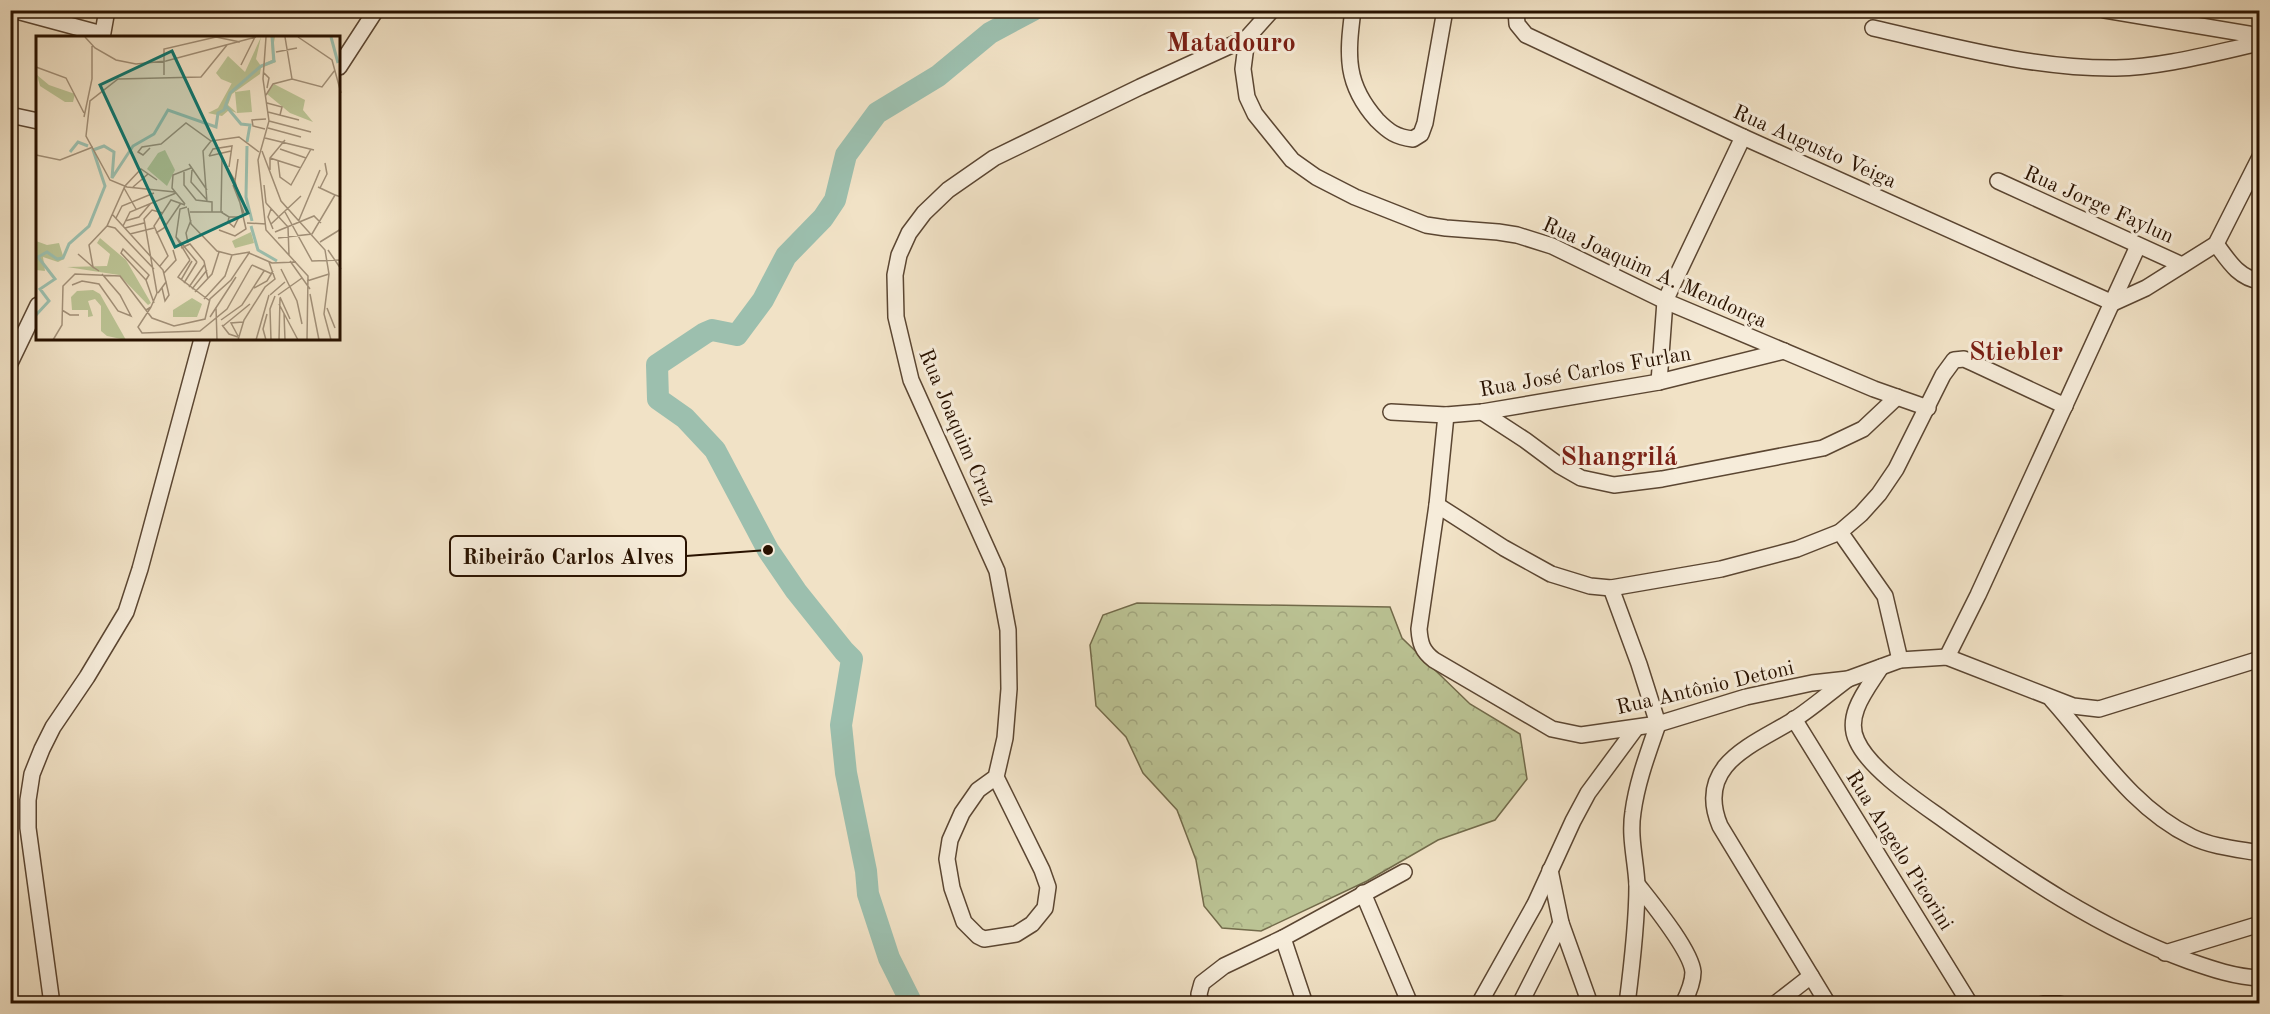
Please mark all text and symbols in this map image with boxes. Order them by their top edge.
district label: Matadouro [1166,30,1296,57]
inset map [36,36,340,340]
street label: Rua Augusto Veiga [1730,102,1899,193]
street label: Rua Jorge Faylun [2020,163,2177,248]
street label: Rua Joaquim A. Mendonça [1539,214,1770,332]
district label: Stiebler [1969,339,2063,366]
street label: Rua José Carlos Furlan [1478,344,1693,401]
street label: Rua Joaquim Cruz [914,346,999,509]
district label: Shangrilá [1560,444,1678,471]
callout: Ribeirão Carlos Alves [450,536,686,576]
text: Ribeirão Carlos Alves [462,547,674,569]
street label: Rua Antônio Detoni [1614,658,1796,719]
street label: Rua Angelo Picorini [1841,767,1956,934]

